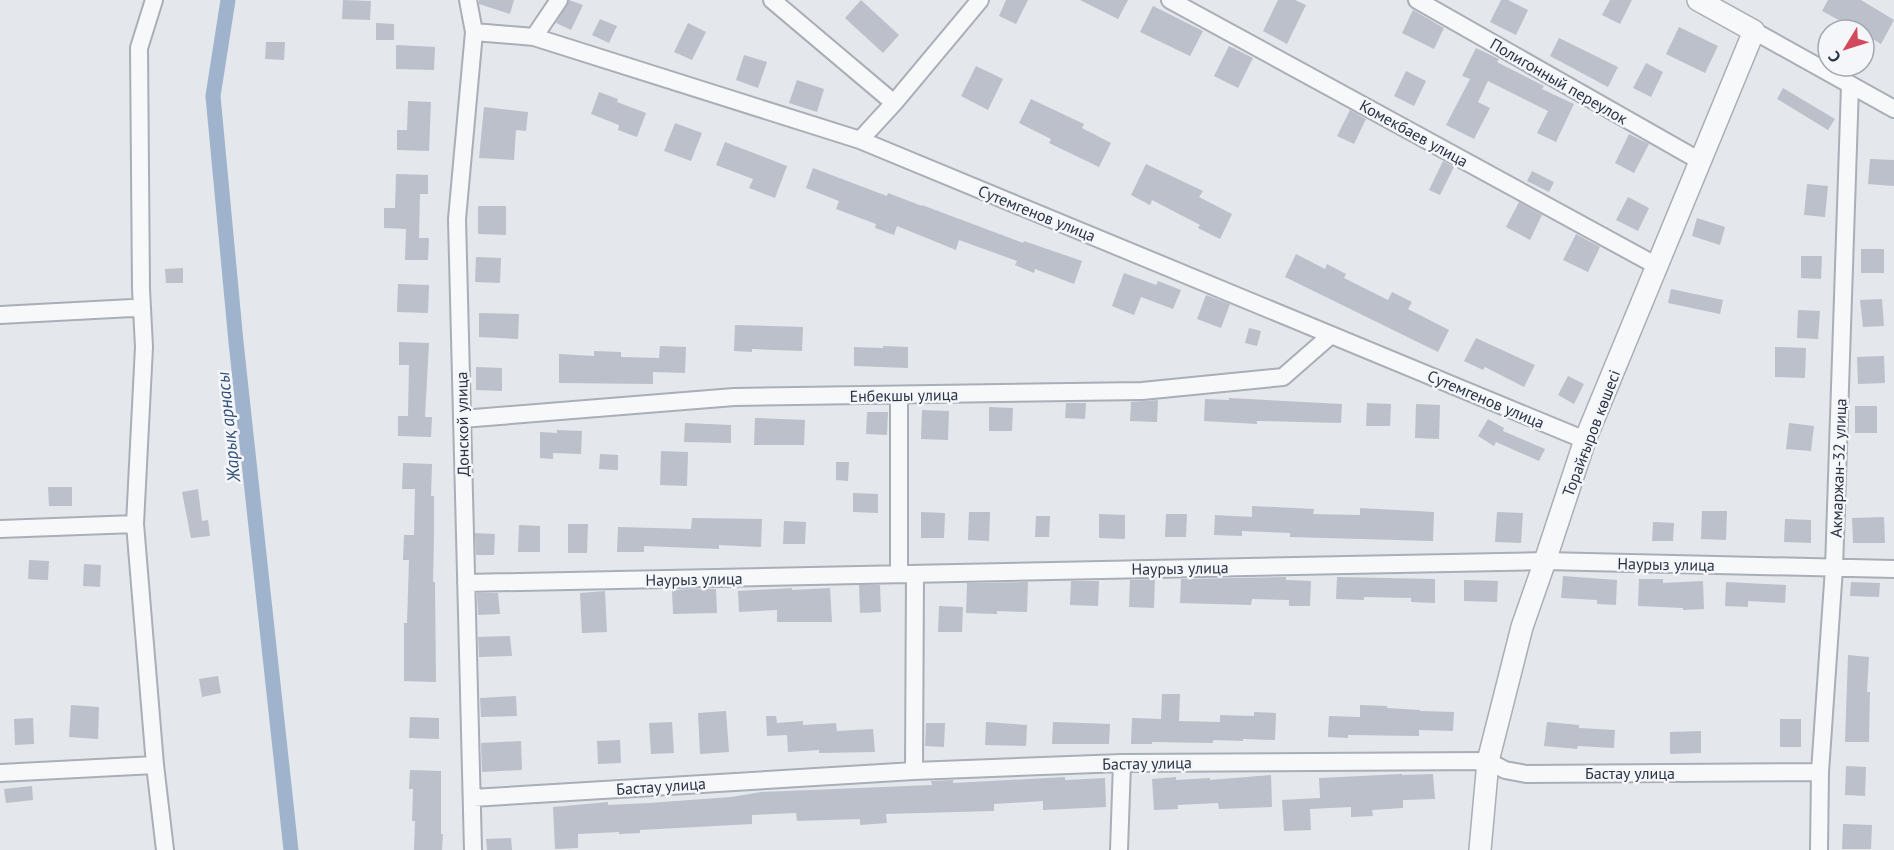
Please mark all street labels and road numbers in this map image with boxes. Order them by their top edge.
street label: Полигонный переулок [1487,33,1632,129]
street label: Комекбаев улица [1356,95,1472,171]
street label: Сутемгенов улица [975,180,1099,246]
street label: Сутемгенов улица [1425,365,1547,433]
street label: Торайғыров көшесі [1558,367,1624,499]
street label: Донской улица [451,372,473,476]
street label: Енбекшы улица [849,384,959,406]
street label: Акмаржан-32 улица [1826,398,1850,538]
street label: Наурыз улица [1617,553,1715,575]
street label: Наурыз улица [1131,557,1229,579]
street label: Наурыз улица [645,568,743,590]
street label: Бастау улица [1102,752,1192,774]
street label: Бастау улица [1585,763,1675,783]
street label: Бастау улица [615,773,707,799]

